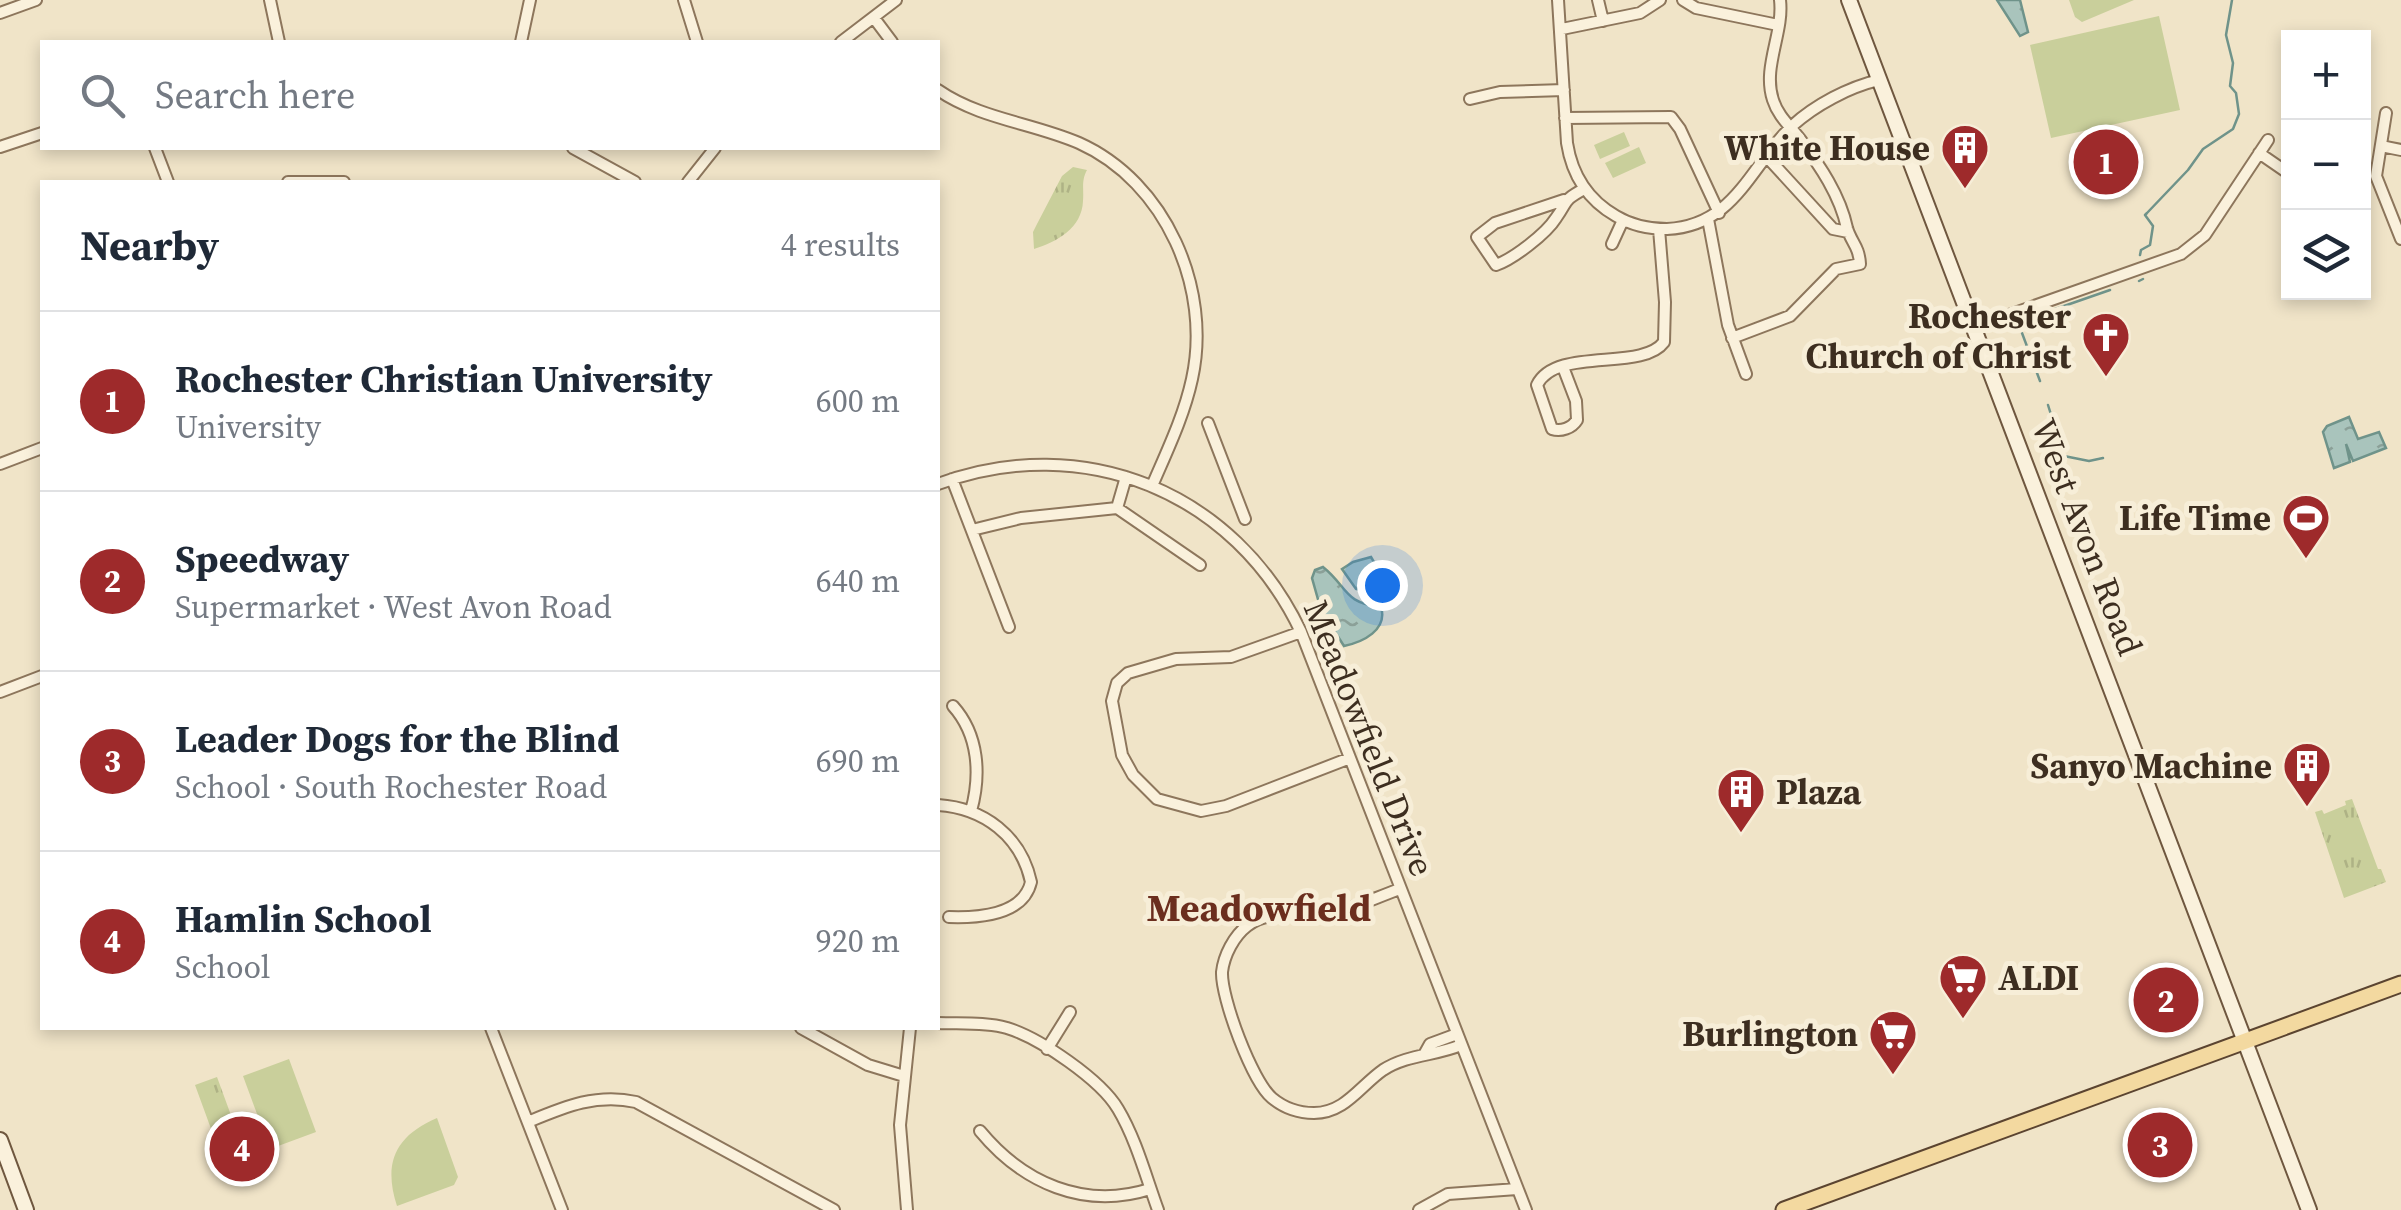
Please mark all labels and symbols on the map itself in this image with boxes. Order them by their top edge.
building icon: White House [1939,122,1991,190]
place label: White House [1724,124,1930,172]
pin: 1 [2074,124,2138,200]
place label: Rochester Church of Christ [1806,292,2072,380]
church icon: Rochester Church of Christ [2080,310,2132,378]
street label: West Avon Road [2020,412,2154,662]
sports icon: Life Time [2280,492,2332,560]
place label: Life Time [2119,494,2271,542]
your location [1357,560,1408,611]
street label: Meadowfield Drive [1292,593,1446,883]
building icon: Sanyo Machine [2281,740,2333,808]
place label: Sanyo Machine [2030,742,2272,790]
building icon: Plaza [1715,766,1767,834]
place label: Plaza [1776,768,1862,816]
district label: Meadowfield [1147,882,1371,934]
supermarket icon: ALDI [1937,952,1989,1020]
place label: ALDI [1998,954,2079,1002]
pin: 2 [2134,962,2198,1038]
supermarket icon: Burlington [1867,1008,1919,1076]
place label: Burlington [1682,1010,1858,1058]
pin: 3 [2128,1108,2192,1182]
pin: 4 [210,1112,274,1186]

